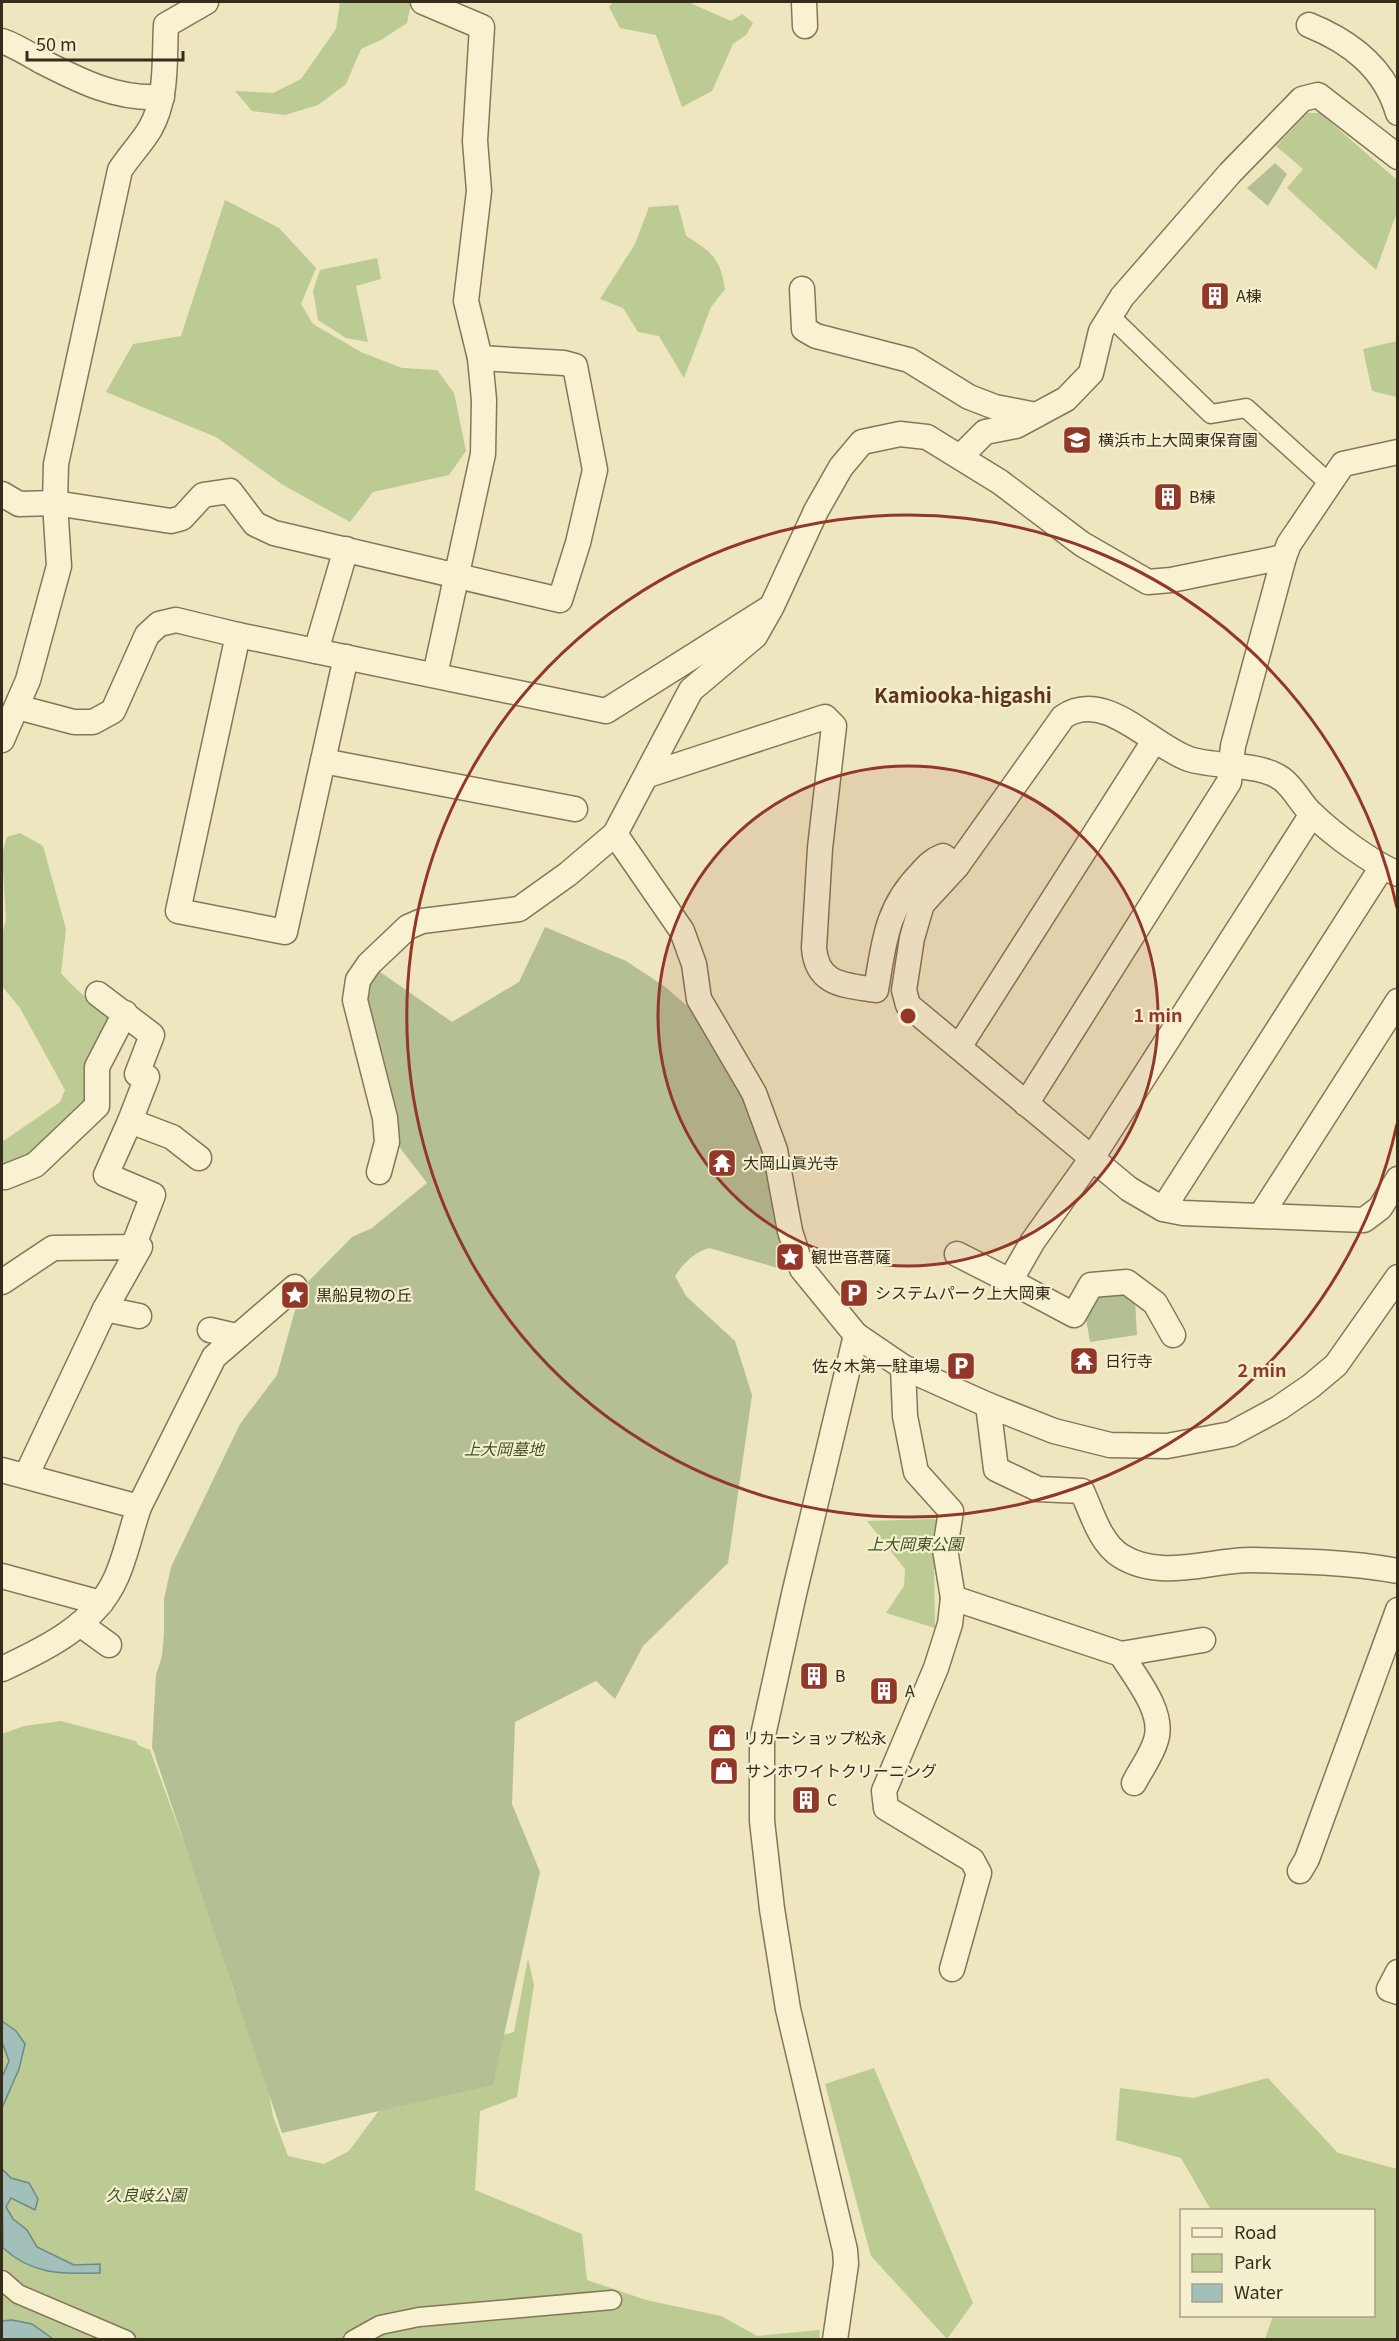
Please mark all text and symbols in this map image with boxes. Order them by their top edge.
scale bar [27,24,183,62]
text: 50 m [36,30,77,56]
building icon: A棟 [1199,280,1231,312]
place label: A棟 [1236,283,1262,307]
school or university icon: 横浜市上大岡東保育園 [1061,424,1093,456]
place label: 横浜市上大岡東保育園 [1098,427,1258,451]
building icon: B棟 [1152,481,1184,513]
place label: B棟 [1189,484,1216,508]
district label: Kamiooka-higashi [874,680,1052,709]
text: 1 min [1133,1001,1183,1027]
centre of rings [898,1006,918,1026]
temple icon: 大岡山眞光寺 [706,1147,738,1179]
place label: 大岡山眞光寺 [743,1150,839,1174]
place icon: 観世音菩薩 [774,1241,806,1273]
place label: 観世音菩薩 [811,1244,891,1268]
parking icon: システムパーク上大岡東 [838,1277,870,1309]
place icon: 黒船見物の丘 [279,1279,311,1311]
place label: システムパーク上大岡東 [875,1280,1051,1304]
place label: 黒船見物の丘 [316,1282,412,1306]
temple icon: 日行寺 [1068,1345,1100,1377]
place label: 日行寺 [1105,1348,1153,1372]
parking icon: 佐々木第一駐車場 [945,1350,977,1382]
place label: 佐々木第一駐車場 [812,1353,940,1377]
text: 2 min [1237,1356,1287,1382]
park label: 上大岡墓地 [464,1436,546,1460]
park label: 上大岡東公園 [867,1531,965,1555]
building icon: B [798,1660,830,1692]
place label: B [835,1663,846,1687]
building icon: A [868,1675,900,1707]
place label: A [905,1678,915,1702]
shop icon: リカーショップ松永 [706,1722,738,1754]
place label: リカーショップ松永 [743,1725,887,1749]
shop icon: サンホワイトクリーニング [708,1755,740,1787]
place label: サンホワイトクリーニング [745,1758,937,1782]
building icon: C [790,1784,822,1816]
place label: C [827,1787,837,1811]
park label: 久良岐公園 [106,2182,188,2206]
legend [1180,2209,1375,2317]
text: Road [1234,2218,1277,2244]
text: Park [1234,2248,1272,2274]
text: Water [1234,2278,1284,2304]

